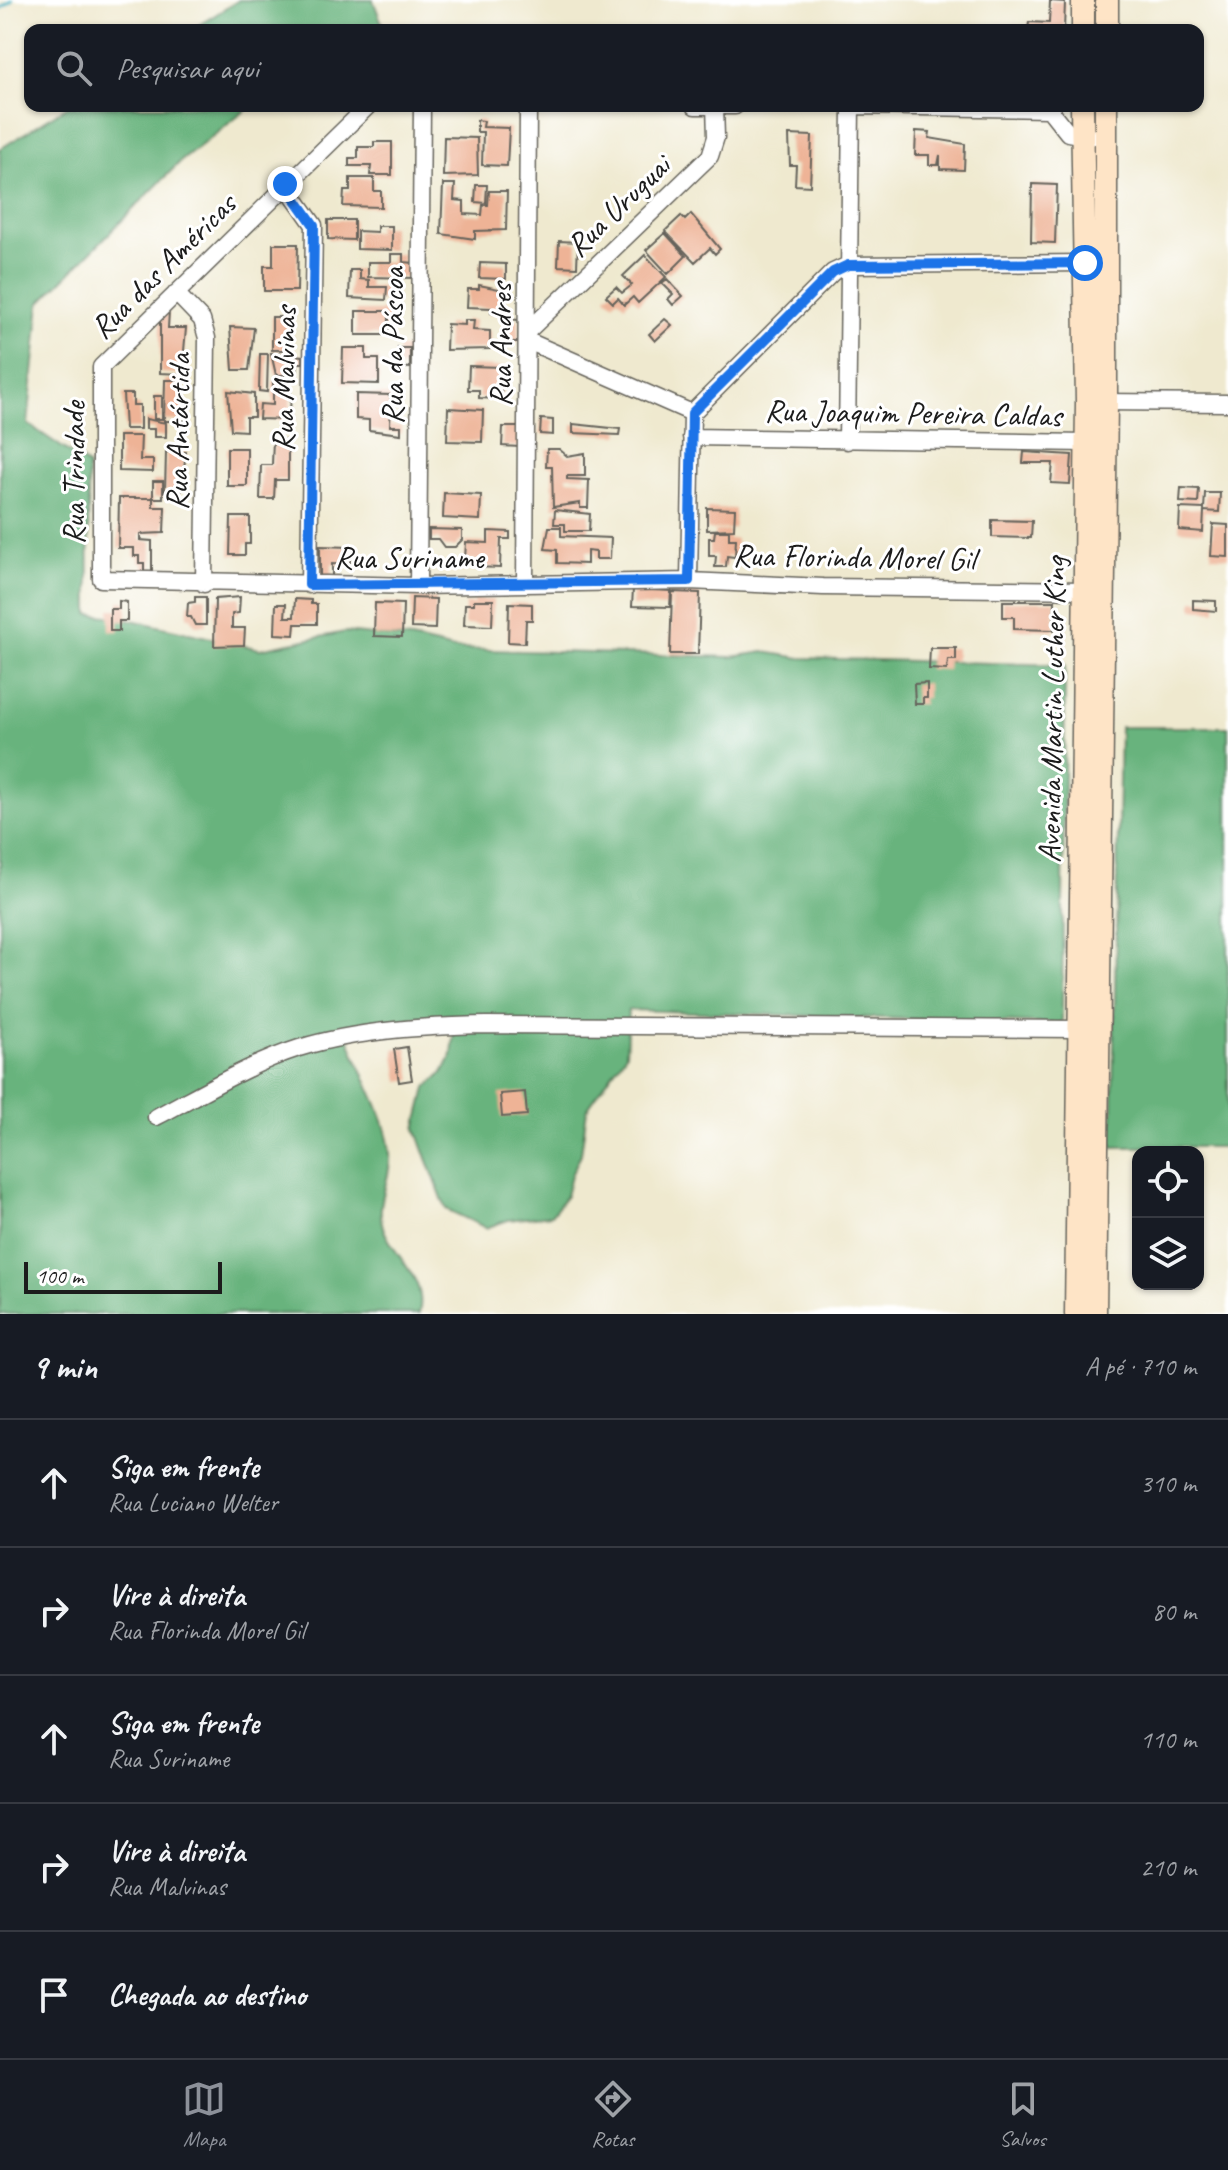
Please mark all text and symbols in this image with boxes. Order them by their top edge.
search box [24,24,1204,112]
icon: search [52,46,96,90]
text: Pesquisar aqui [116,49,259,87]
street label: Rua Uruguai [557,143,682,266]
route end [267,166,303,202]
street label: Rua das Américas [81,182,247,348]
route start [1067,245,1103,281]
street label: Rua da Páscoa [372,265,413,425]
street label: Rua Andres [480,280,521,407]
street label: Rua Malvinas [262,303,306,452]
street label: Rua Antártida [156,351,200,511]
street label: Rua Joaquim Pereira Caldas [764,390,1065,436]
street label: Rua Trindade [53,399,94,545]
street label: Rua Florinda Morel Gil [733,534,981,580]
street label: Rua Suriname [334,537,486,578]
street label: Avenida Martin Luther King [1029,554,1075,863]
map controls [1132,1146,1204,1290]
button: locate [1132,1146,1204,1218]
button: layers [1132,1218,1204,1290]
scale bar [24,1258,222,1294]
text: 100 m [36,1262,83,1290]
text: 9 min [32,1345,97,1388]
text: A pé · 710 m [1085,1350,1196,1383]
text: Siga em frente [108,1448,259,1486]
icon: ahead [32,1461,76,1505]
text: 310 m [1140,1467,1196,1500]
text: Rua Luciano Welter [108,1486,278,1519]
text: Vire à direita [108,1576,245,1614]
icon: right [32,1589,76,1633]
text: 80 m [1152,1595,1196,1628]
text: Rua Florinda Morel Gil [108,1614,305,1647]
text: Siga em frente [108,1704,259,1742]
icon: ahead [32,1717,76,1761]
text: 110 m [1140,1723,1196,1756]
text: Rua Suriname [108,1742,229,1775]
text: Vire à direita [108,1832,245,1870]
icon: right [32,1845,76,1889]
text: 210 m [1140,1851,1196,1884]
text: Rua Malvinas [108,1870,226,1903]
icon: arrive [32,1973,76,2017]
text: Chegada ao destino [108,1976,306,2014]
tab: Mapa [182,2077,226,2153]
tab: Rotas [591,2077,635,2153]
tab: Salvos [999,2077,1046,2153]

